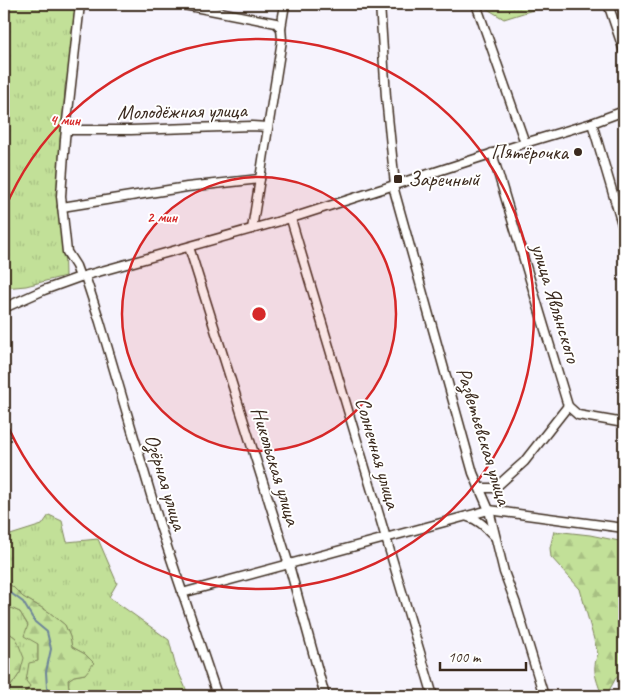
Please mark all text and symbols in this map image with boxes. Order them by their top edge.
street label: Молодёжная улица [117,97,249,125]
text: 4 мин [50,111,82,130]
place label: Пятёрочка [491,139,570,165]
marker: Пятёрочка [572,146,584,158]
place label: Заречный [408,166,481,192]
marker: Заречный [392,173,404,185]
text: 2 мин [147,208,179,227]
street label: улица Являнского [525,238,587,367]
centre of rings [250,305,268,323]
street label: Разветьевская улица [450,364,518,510]
street label: Солнечная улица [350,394,407,513]
street label: Никольская улица [246,403,307,530]
street label: Озёрная улица [138,431,193,535]
scale bar [440,640,527,672]
text: 100 m [448,648,482,667]

